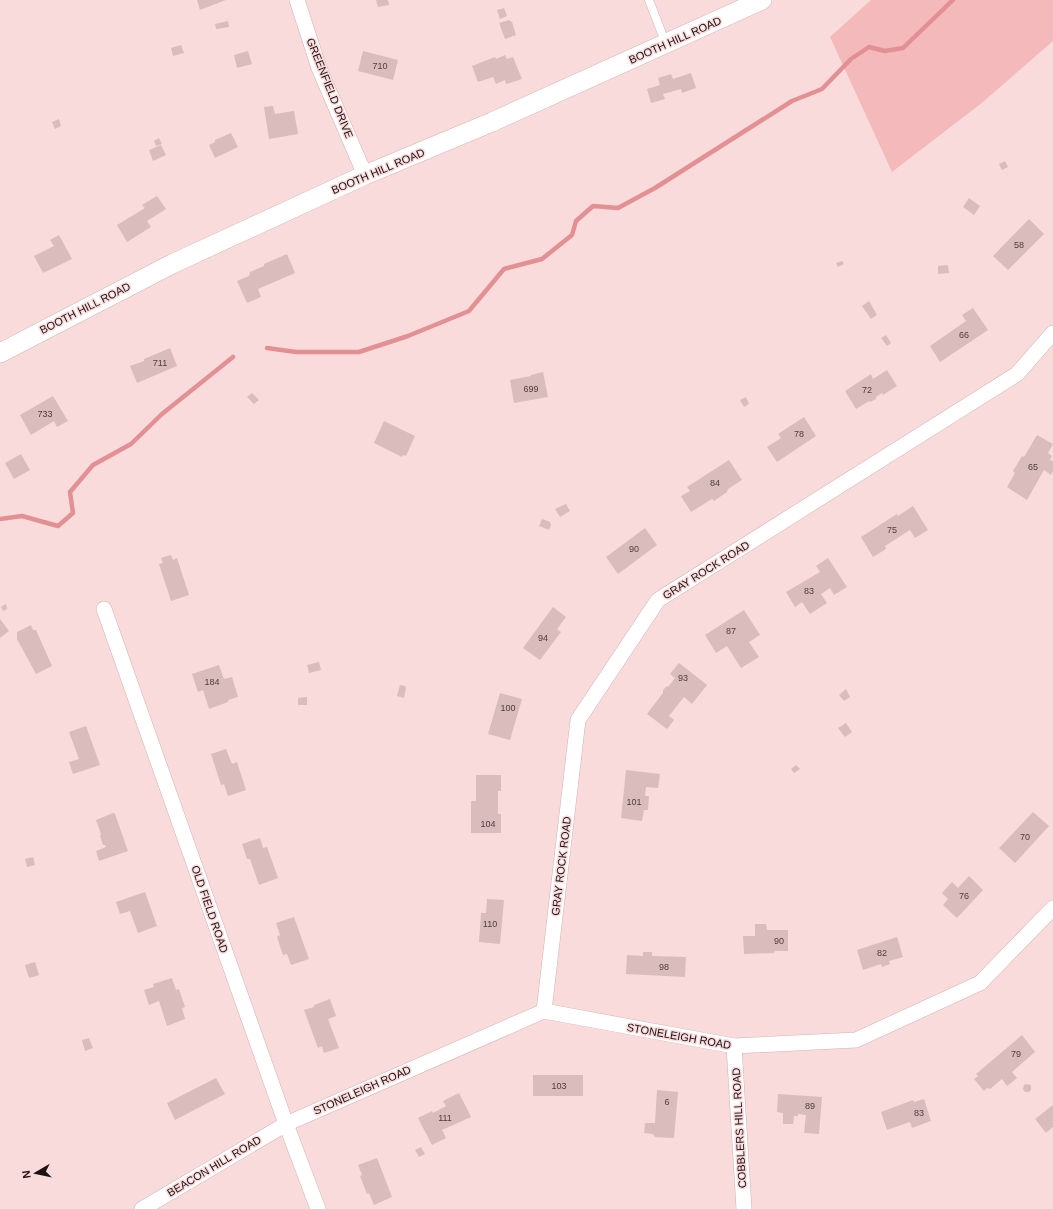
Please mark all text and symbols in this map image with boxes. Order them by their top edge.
street label: BOOTH HILL ROAD [627,14,723,66]
street label: GREENFIELD DRIVE [304,36,356,140]
house number: 710 [372,61,388,71]
street label: BOOTH HILL ROAD [330,146,426,196]
house number: 58 [1014,240,1024,250]
street label: BOOTH HILL ROAD [38,280,132,336]
house number: 66 [959,330,969,340]
house number: 711 [153,358,167,368]
house number: 699 [523,384,539,394]
house number: 72 [862,385,872,395]
house number: 733 [37,409,53,419]
house number: 78 [794,429,804,439]
house number: 65 [1028,462,1038,472]
house number: 84 [710,478,720,488]
house number: 75 [887,525,897,535]
street label: GRAY ROCK ROAD [660,538,752,602]
house number: 90 [629,544,639,554]
house number: 83 [804,586,814,596]
house number: 87 [726,626,736,636]
house number: 94 [538,633,548,643]
house number: 93 [678,673,688,683]
house number: 184 [204,677,220,687]
house number: 100 [500,703,516,713]
house number: 101 [626,797,642,807]
street label: GRAY ROCK ROAD [549,816,573,916]
house number: 104 [480,819,496,829]
house number: 70 [1020,832,1030,842]
street label: OLD FIELD ROAD [189,864,231,954]
house number: 76 [959,891,969,901]
house number: 110 [483,919,497,929]
house number: 90 [774,936,784,946]
house number: 82 [877,948,887,958]
house number: 98 [659,962,669,972]
street label: STONELEIGH ROAD [626,1021,732,1051]
house number: 79 [1011,1049,1021,1059]
street label: STONELEIGH ROAD [311,1063,413,1117]
street label: COBBLERS HILL ROAD [730,1067,748,1189]
house number: 103 [551,1081,567,1091]
house number: 6 [664,1097,670,1107]
house number: 89 [805,1101,815,1111]
house number: 83 [914,1108,924,1118]
house number: 111 [438,1113,452,1123]
street label: BEACON HILL ROAD [165,1133,263,1199]
north arrow [16,1153,56,1193]
text: N [20,1170,33,1179]

